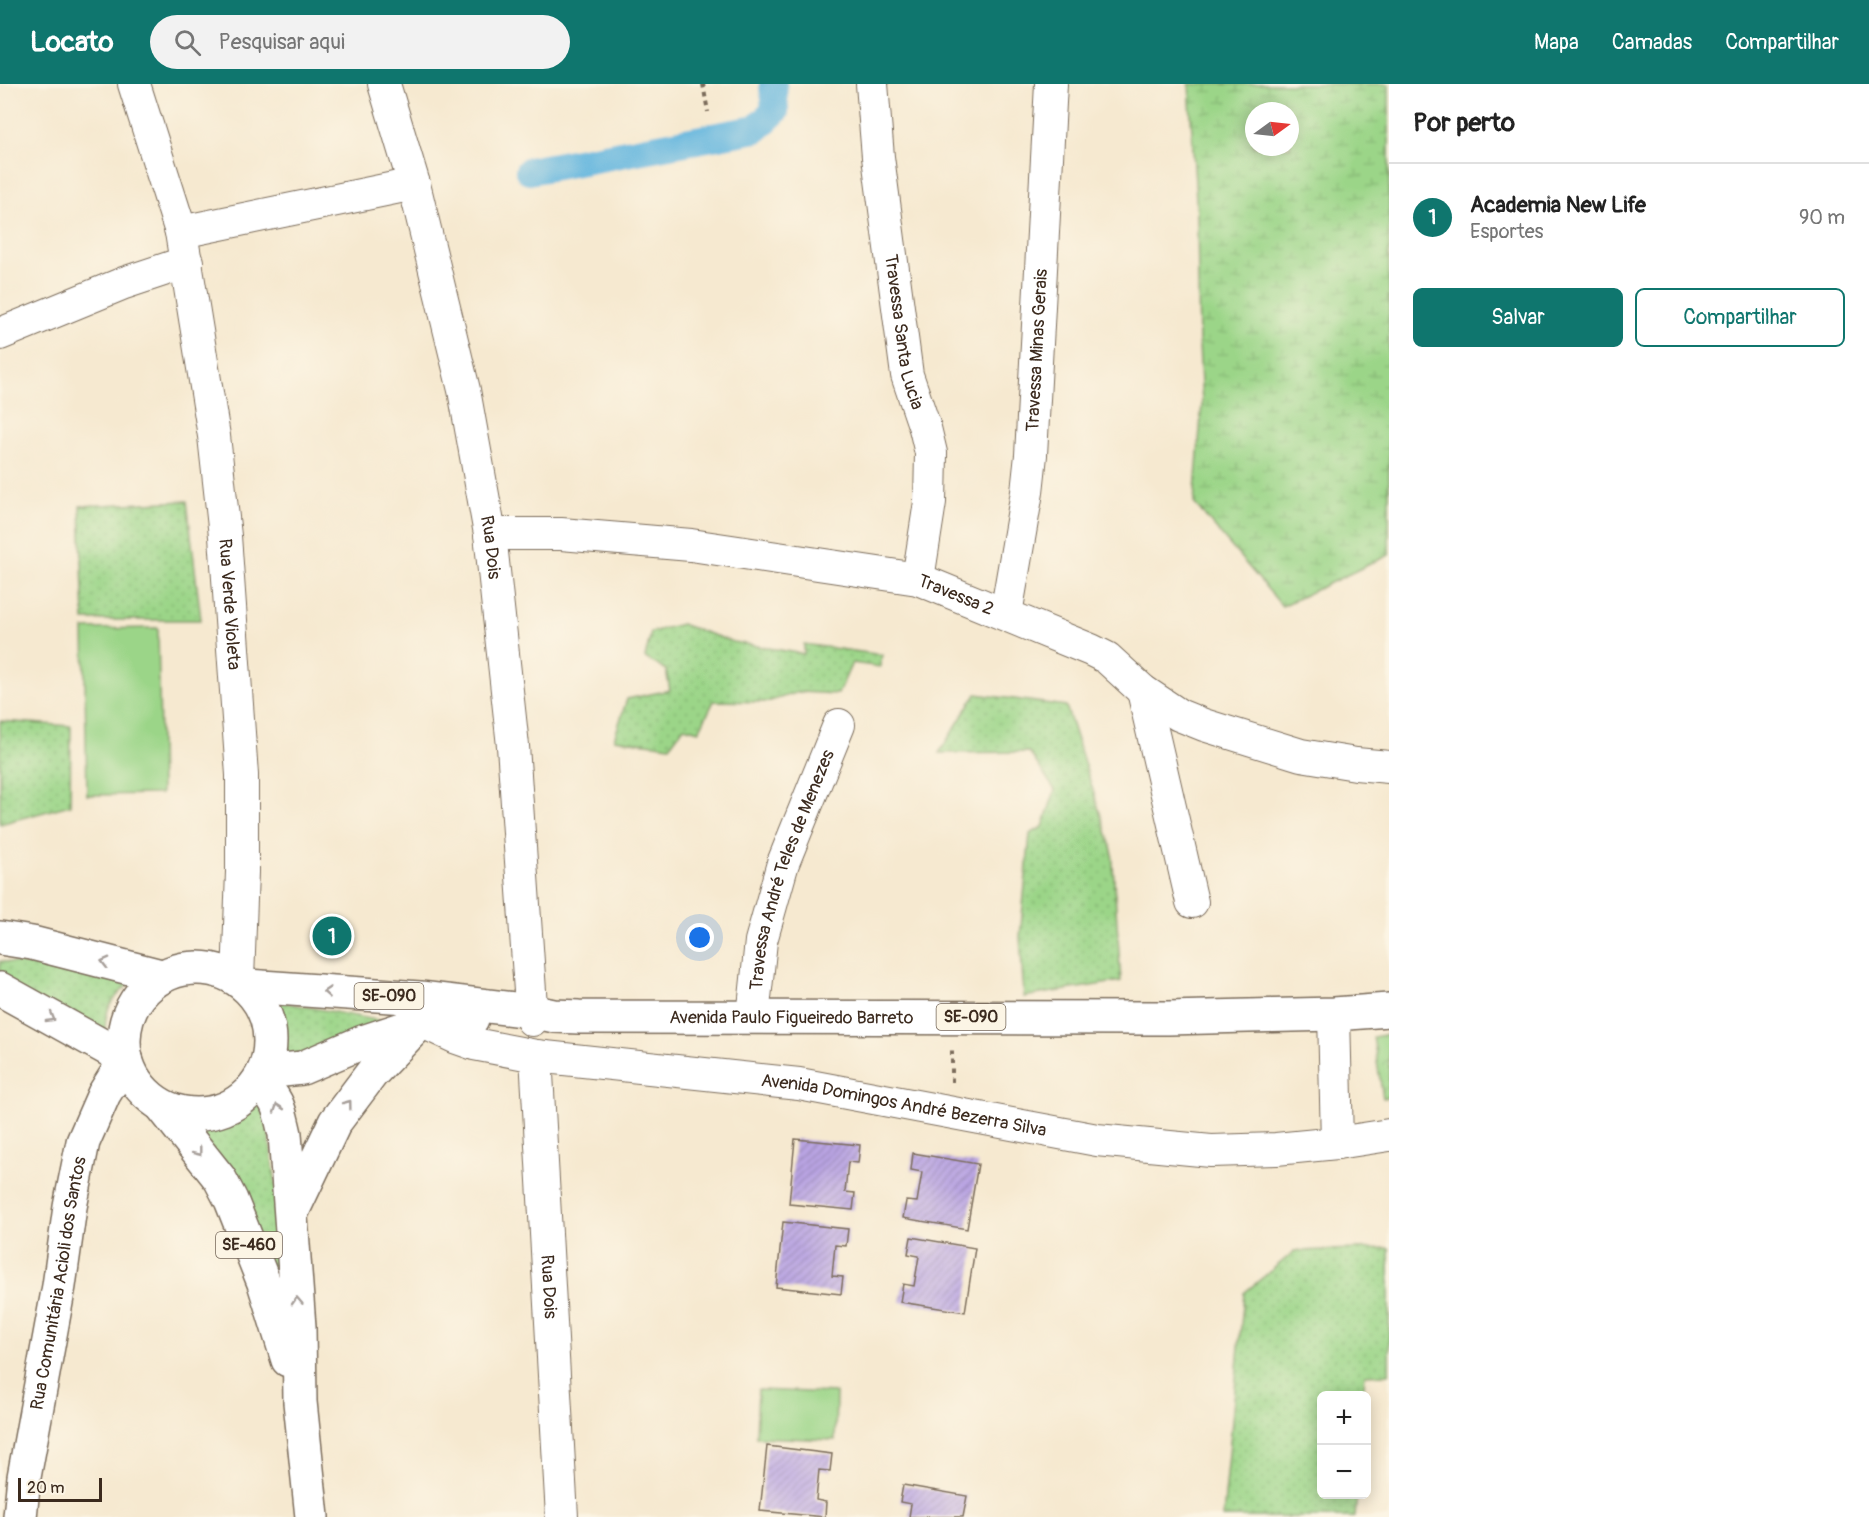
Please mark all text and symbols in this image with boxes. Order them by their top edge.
search box [150,15,570,69]
text: Locato [30,25,114,60]
icon: search [171,26,204,59]
text: Pesquisar aqui [219,28,345,56]
text: Mapa [1534,29,1579,56]
text: Camadas [1612,29,1692,56]
text: Compartilhar [1725,29,1839,56]
north arrow [1245,102,1299,156]
text: Por perto [1413,107,1515,139]
text: Academia New Life [1470,191,1646,219]
text: 1 [1429,205,1436,230]
text: 90 m [1799,205,1845,230]
text: Esportes [1470,219,1544,244]
street label: Travessa Santa Lucia [880,253,929,412]
street label: Travessa Minas Gerais [1021,268,1053,432]
button: Salvar [1413,288,1623,347]
button: Compartilhar [1635,288,1845,347]
street label: Rua Dois [475,514,506,580]
street label: Rua Verde Violeta [214,538,246,671]
street label: Travessa 2 [915,569,997,620]
street label: Travessa André Teles de Menezes [744,746,839,991]
pin: 1 [312,914,352,958]
your location [685,923,714,952]
one-way arrow [100,956,110,969]
road number: SE-090 [354,983,424,1009]
one-way arrow [322,985,331,998]
road number: SE-090 [936,1004,1006,1030]
street label: Avenida Paulo Figueiredo Barreto [669,1006,914,1029]
one-way arrow [45,1011,55,1023]
street label: Avenida Domingos André Bezerra Silva [760,1069,1048,1142]
one-way arrow [341,1100,352,1111]
one-way arrow [272,1103,285,1114]
one-way arrow [191,1145,202,1156]
street label: Rua Comunitária Acioli dos Santos [25,1155,91,1412]
road number: SE-460 [216,1232,282,1258]
street label: Rua Dois [536,1254,562,1319]
one-way arrow [291,1297,304,1306]
map controls [1317,1391,1371,1499]
button: + [1317,1391,1371,1445]
button: − [1317,1445,1371,1499]
scale bar [18,1475,102,1502]
text: 20 m [27,1478,65,1498]

